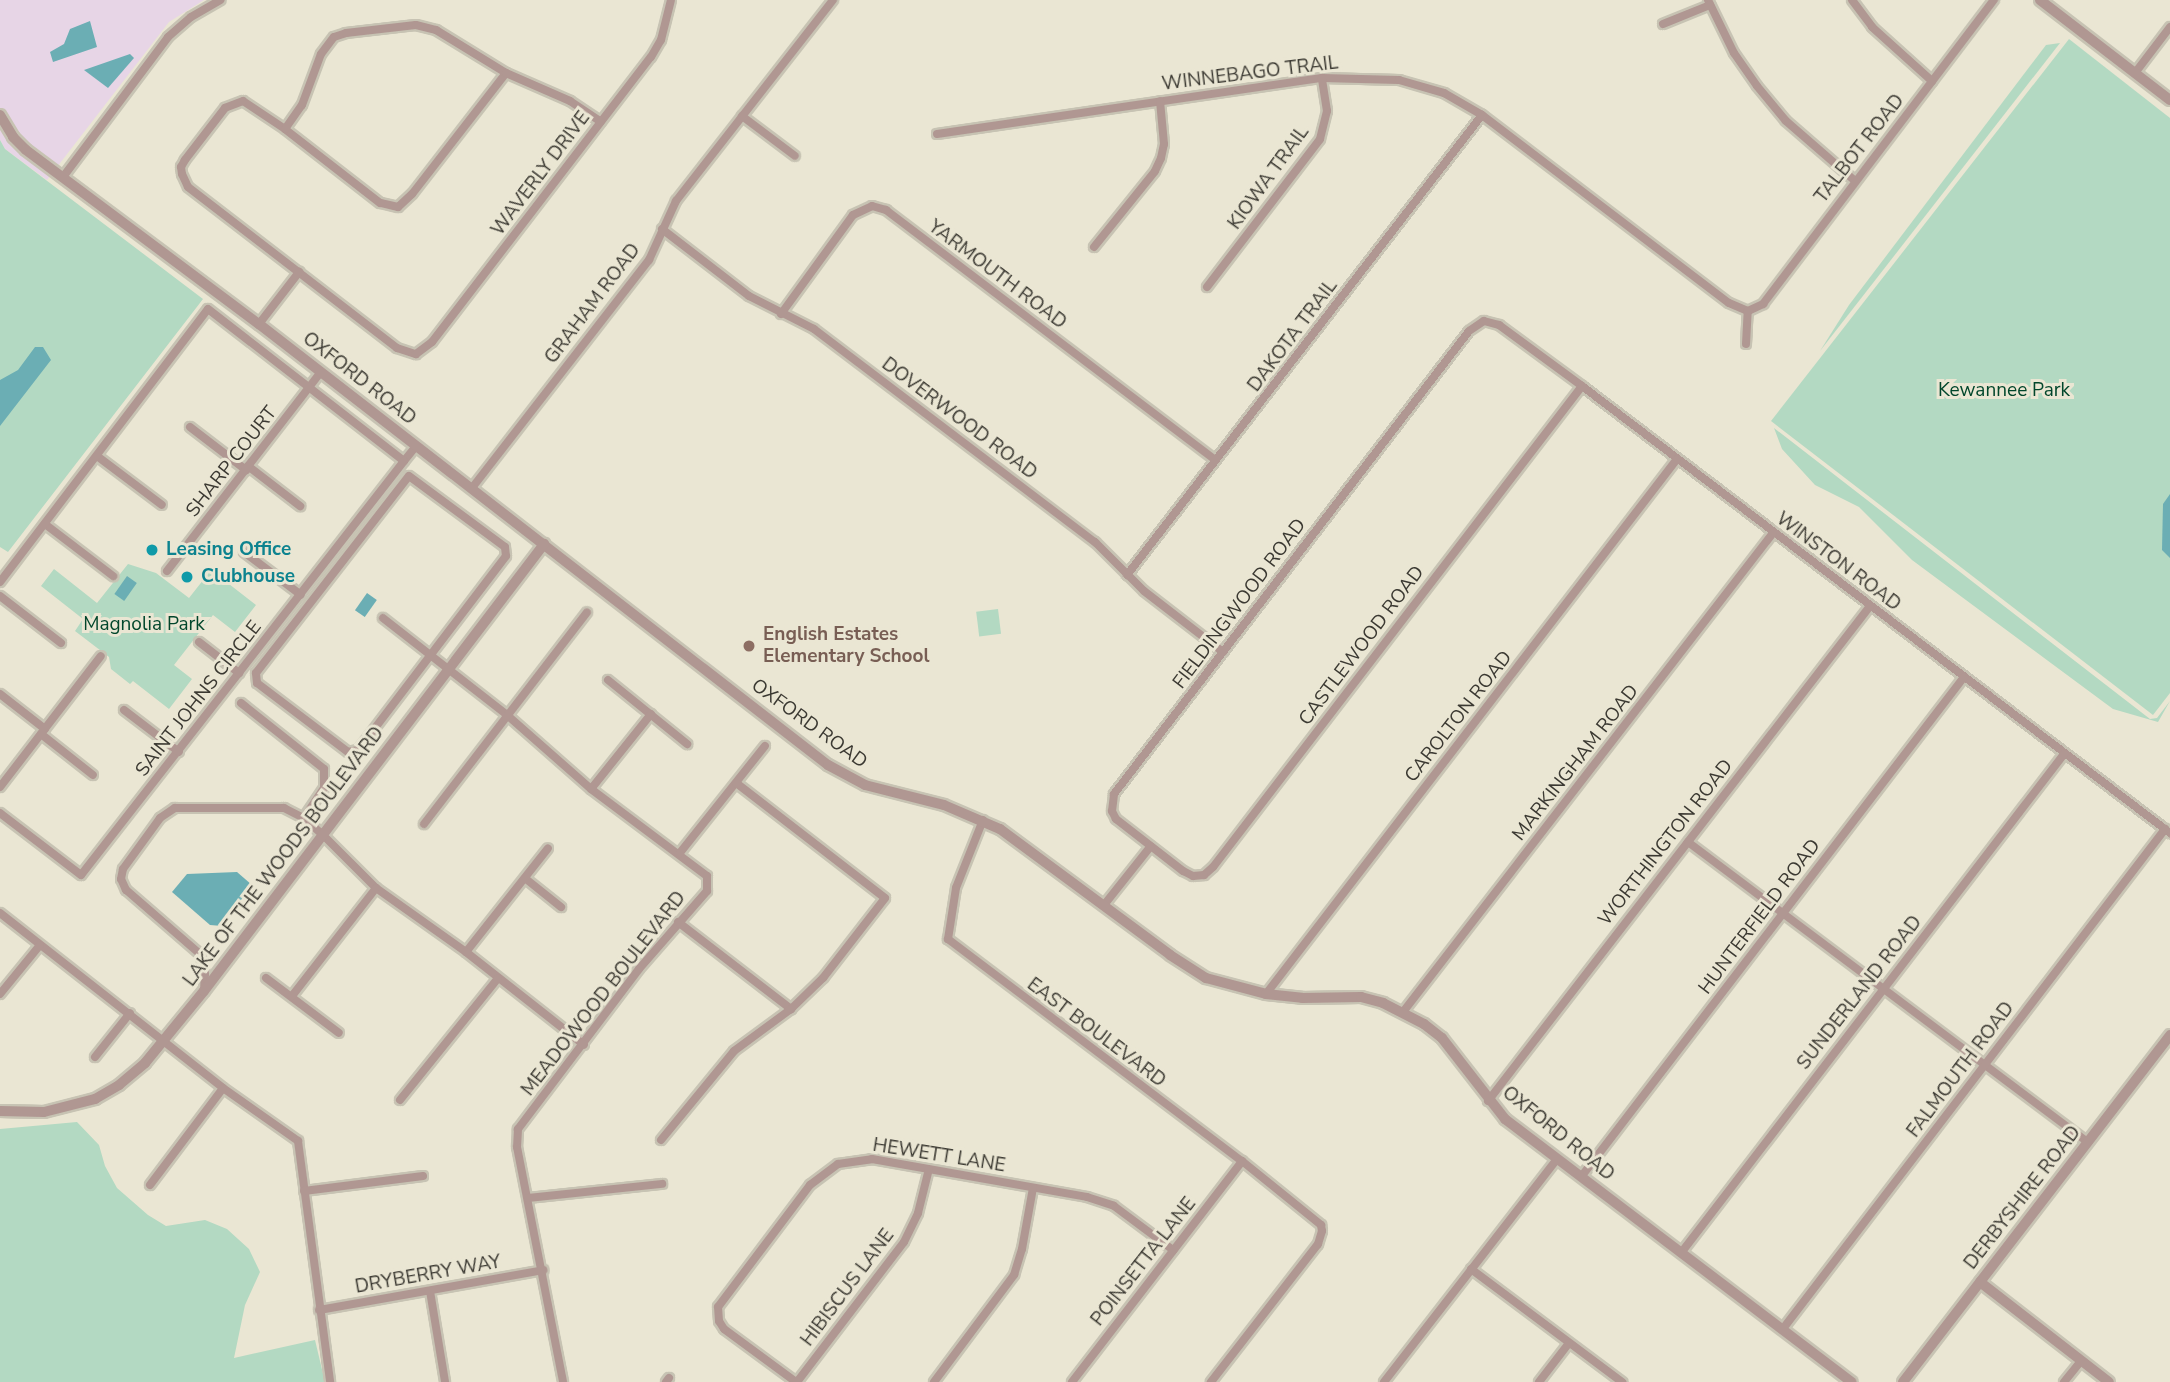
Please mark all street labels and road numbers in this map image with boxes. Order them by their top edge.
street label: WINNEBAGO TRAIL [1161,52,1339,96]
street label: TALBOT ROAD [1810,90,1910,208]
street label: WAVERLY DRIVE [487,107,595,241]
street label: KIOWA TRAIL [1224,122,1314,234]
street label: YARMOUTH ROAD [923,216,1071,334]
street label: GRAHAM ROAD [540,239,646,369]
street label: DAKOTA TRAIL [1243,275,1343,397]
street label: OXFORD ROAD [298,328,420,430]
street label: DOVERWOOD ROAD [877,353,1041,485]
street label: SHARP COURT [182,402,282,522]
street label: WINSTON ROAD [1771,508,1905,616]
street label: FIELDINGWOOD ROAD [1169,515,1311,693]
street label: CASTLEWOOD ROAD [1295,562,1429,730]
street label: SAINT JOHNS CIRCLE [131,617,267,781]
street label: CAROLTON ROAD [1401,647,1517,787]
street label: OXFORD ROAD [747,674,871,774]
street label: MARKINGHAM ROAD [1508,680,1644,846]
street label: LAKE OF THE WOODS BOULEVARD [179,723,389,991]
street label: WORTHINGTON ROAD [1594,755,1738,931]
street label: HUNTERFIELD ROAD [1694,835,1826,999]
street label: MEADOWOOD BOULEVARD [517,887,691,1101]
street label: SUNDERLAND ROAD [1793,911,1927,1075]
street label: EAST BOULEVARD [1022,973,1170,1093]
street label: FALMOUTH ROAD [1903,998,2019,1142]
street label: OXFORD ROAD [1497,1082,1619,1186]
street label: DERBYSHIRE ROAD [1960,1122,2086,1274]
street label: HEWETT LANE [871,1134,1007,1178]
street label: POINSETTA LANE [1087,1193,1201,1331]
street label: HIBISCUS LANE [797,1225,899,1351]
street label: DRYBERRY WAY [353,1251,503,1299]

